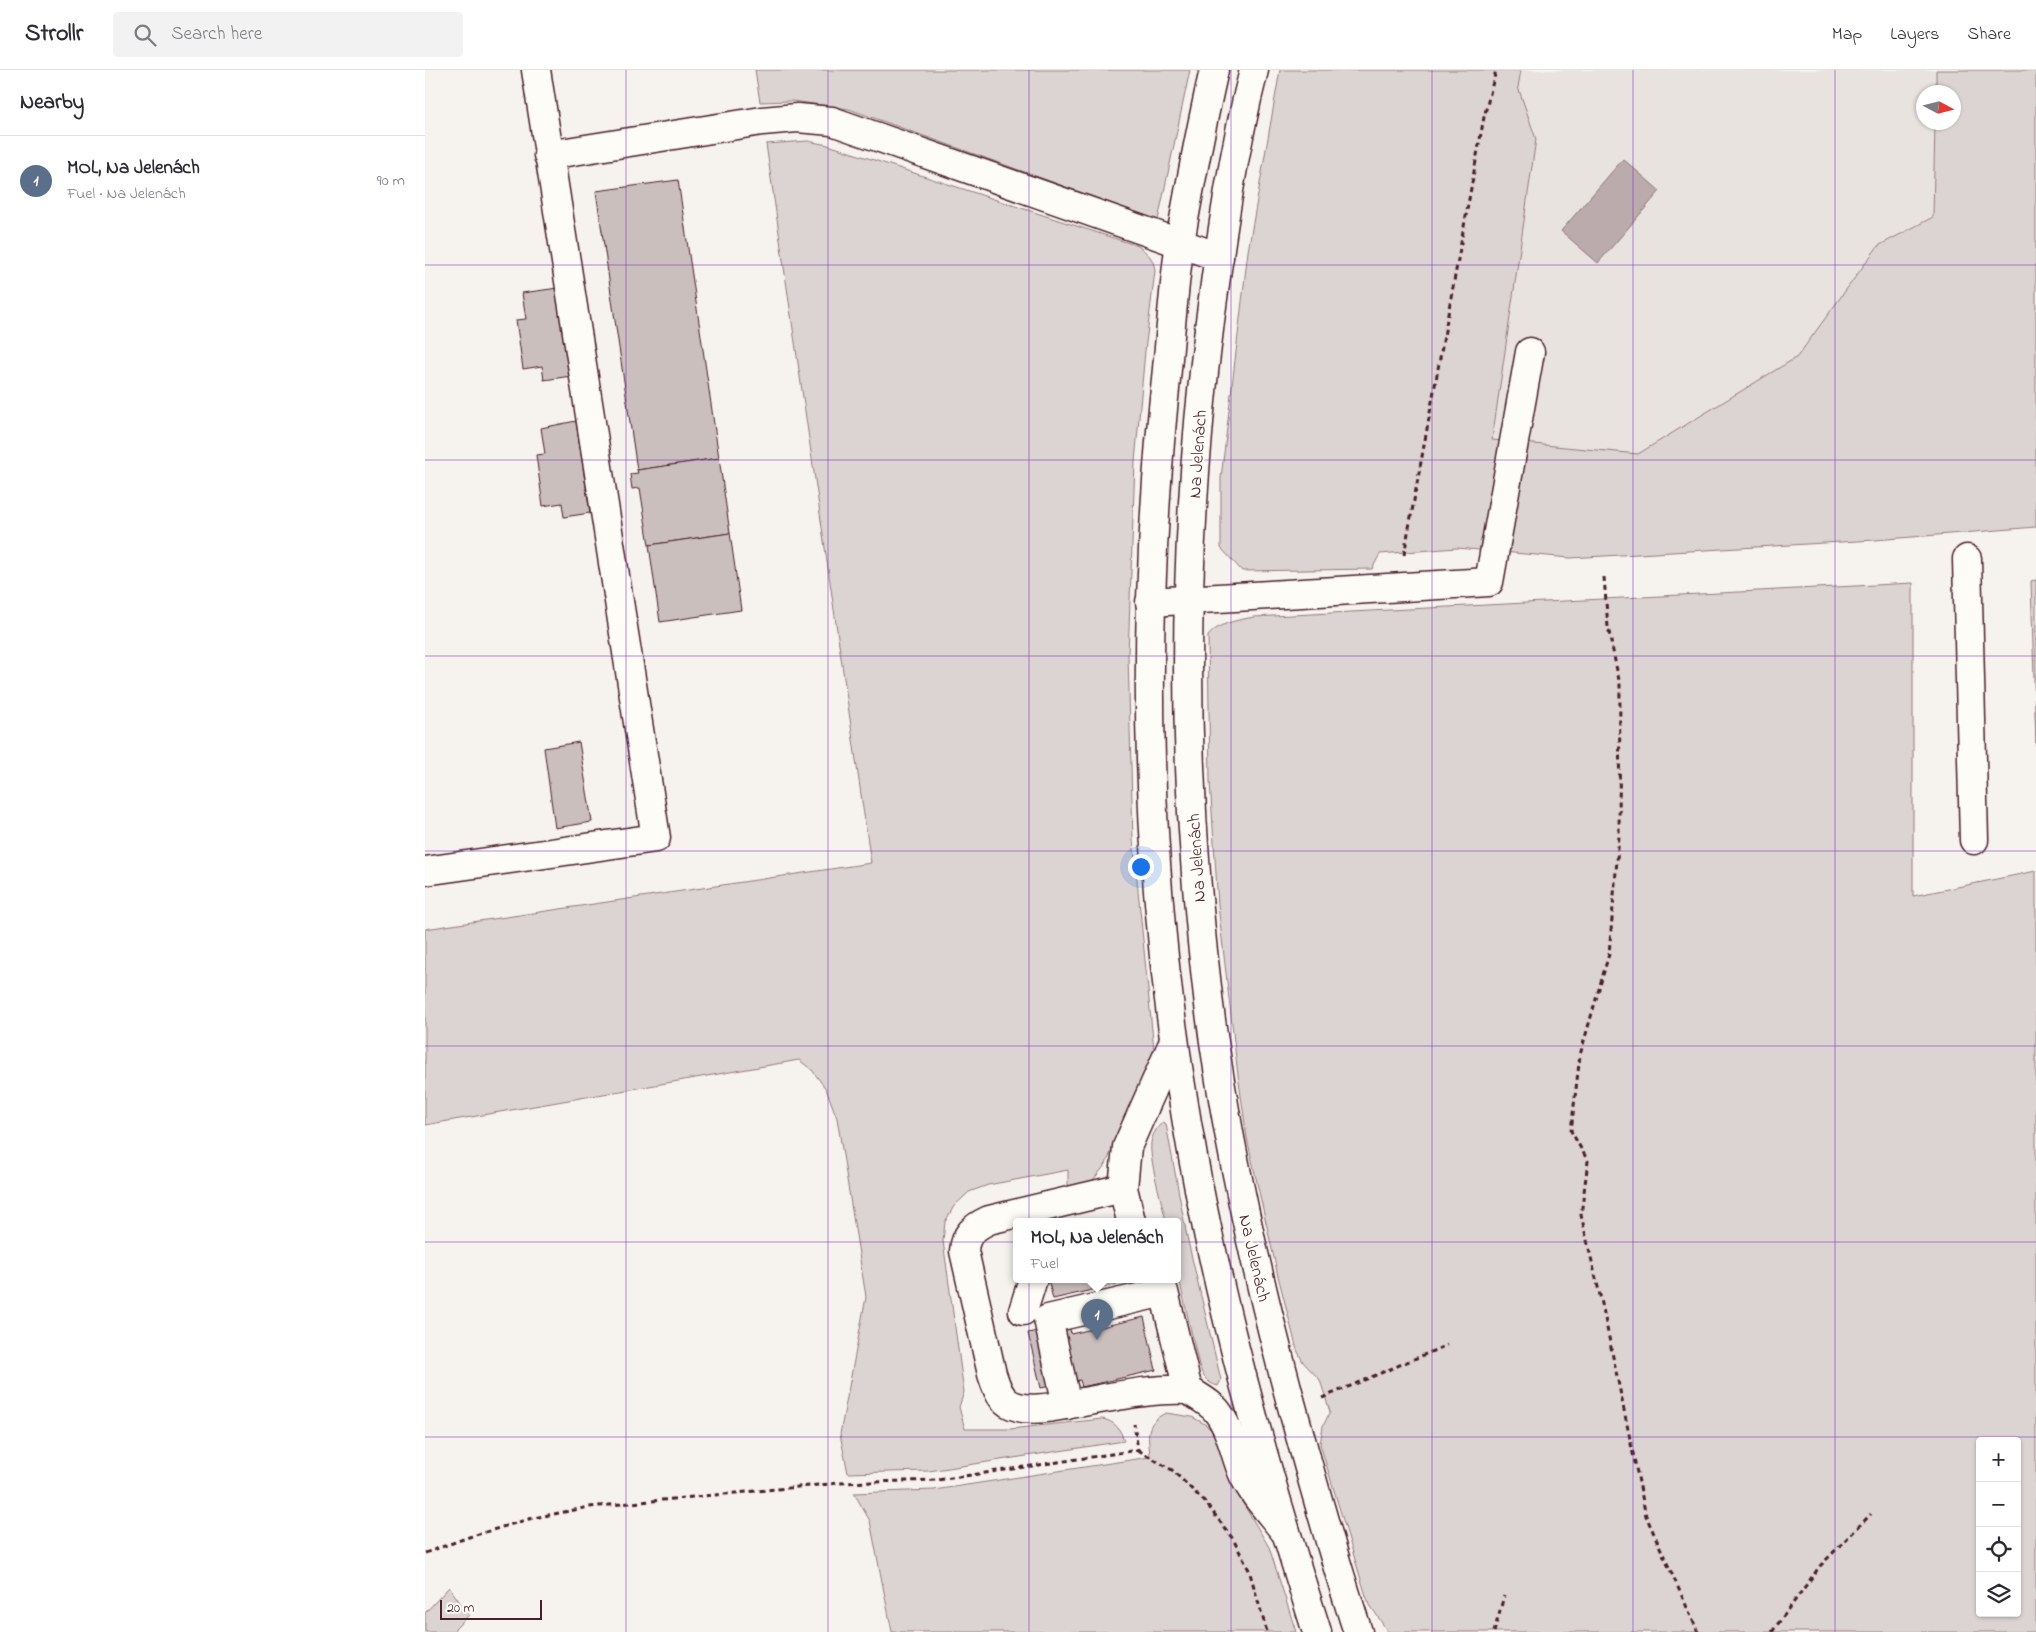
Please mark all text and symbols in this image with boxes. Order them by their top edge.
search box [113,12,463,57]
text: Strollr [25,17,83,52]
icon: search [131,21,159,49]
text: Search here [171,21,262,48]
text: Map [1832,22,1862,48]
text: Layers [1890,22,1940,48]
text: Share [1968,22,2011,48]
north arrow [1916,85,1961,130]
text: Nearby [20,88,84,118]
text: MOL, Na Jelenách [67,155,200,182]
text: 1 [33,169,39,193]
text: 90 m [377,169,405,193]
text: Fuel · Na Jelenách [67,182,186,206]
street label: Na Jelenách [1183,409,1215,499]
street label: Na Jelenách [1182,813,1214,903]
your location [1128,854,1154,880]
street label: Na Jelenách [1230,1212,1276,1305]
popup [1013,1218,1181,1283]
text: MOL, Na Jelenách [1031,1225,1163,1252]
text: Fuel [1031,1252,1059,1276]
pin: 1 [1081,1299,1113,1340]
map controls [1976,1437,2021,1617]
button: + [1976,1437,2021,1482]
button: − [1976,1482,2021,1527]
button: locate [1976,1527,2021,1572]
button: layers [1976,1572,2021,1617]
scale bar [440,1597,543,1620]
text: 20 m [447,1598,474,1619]

